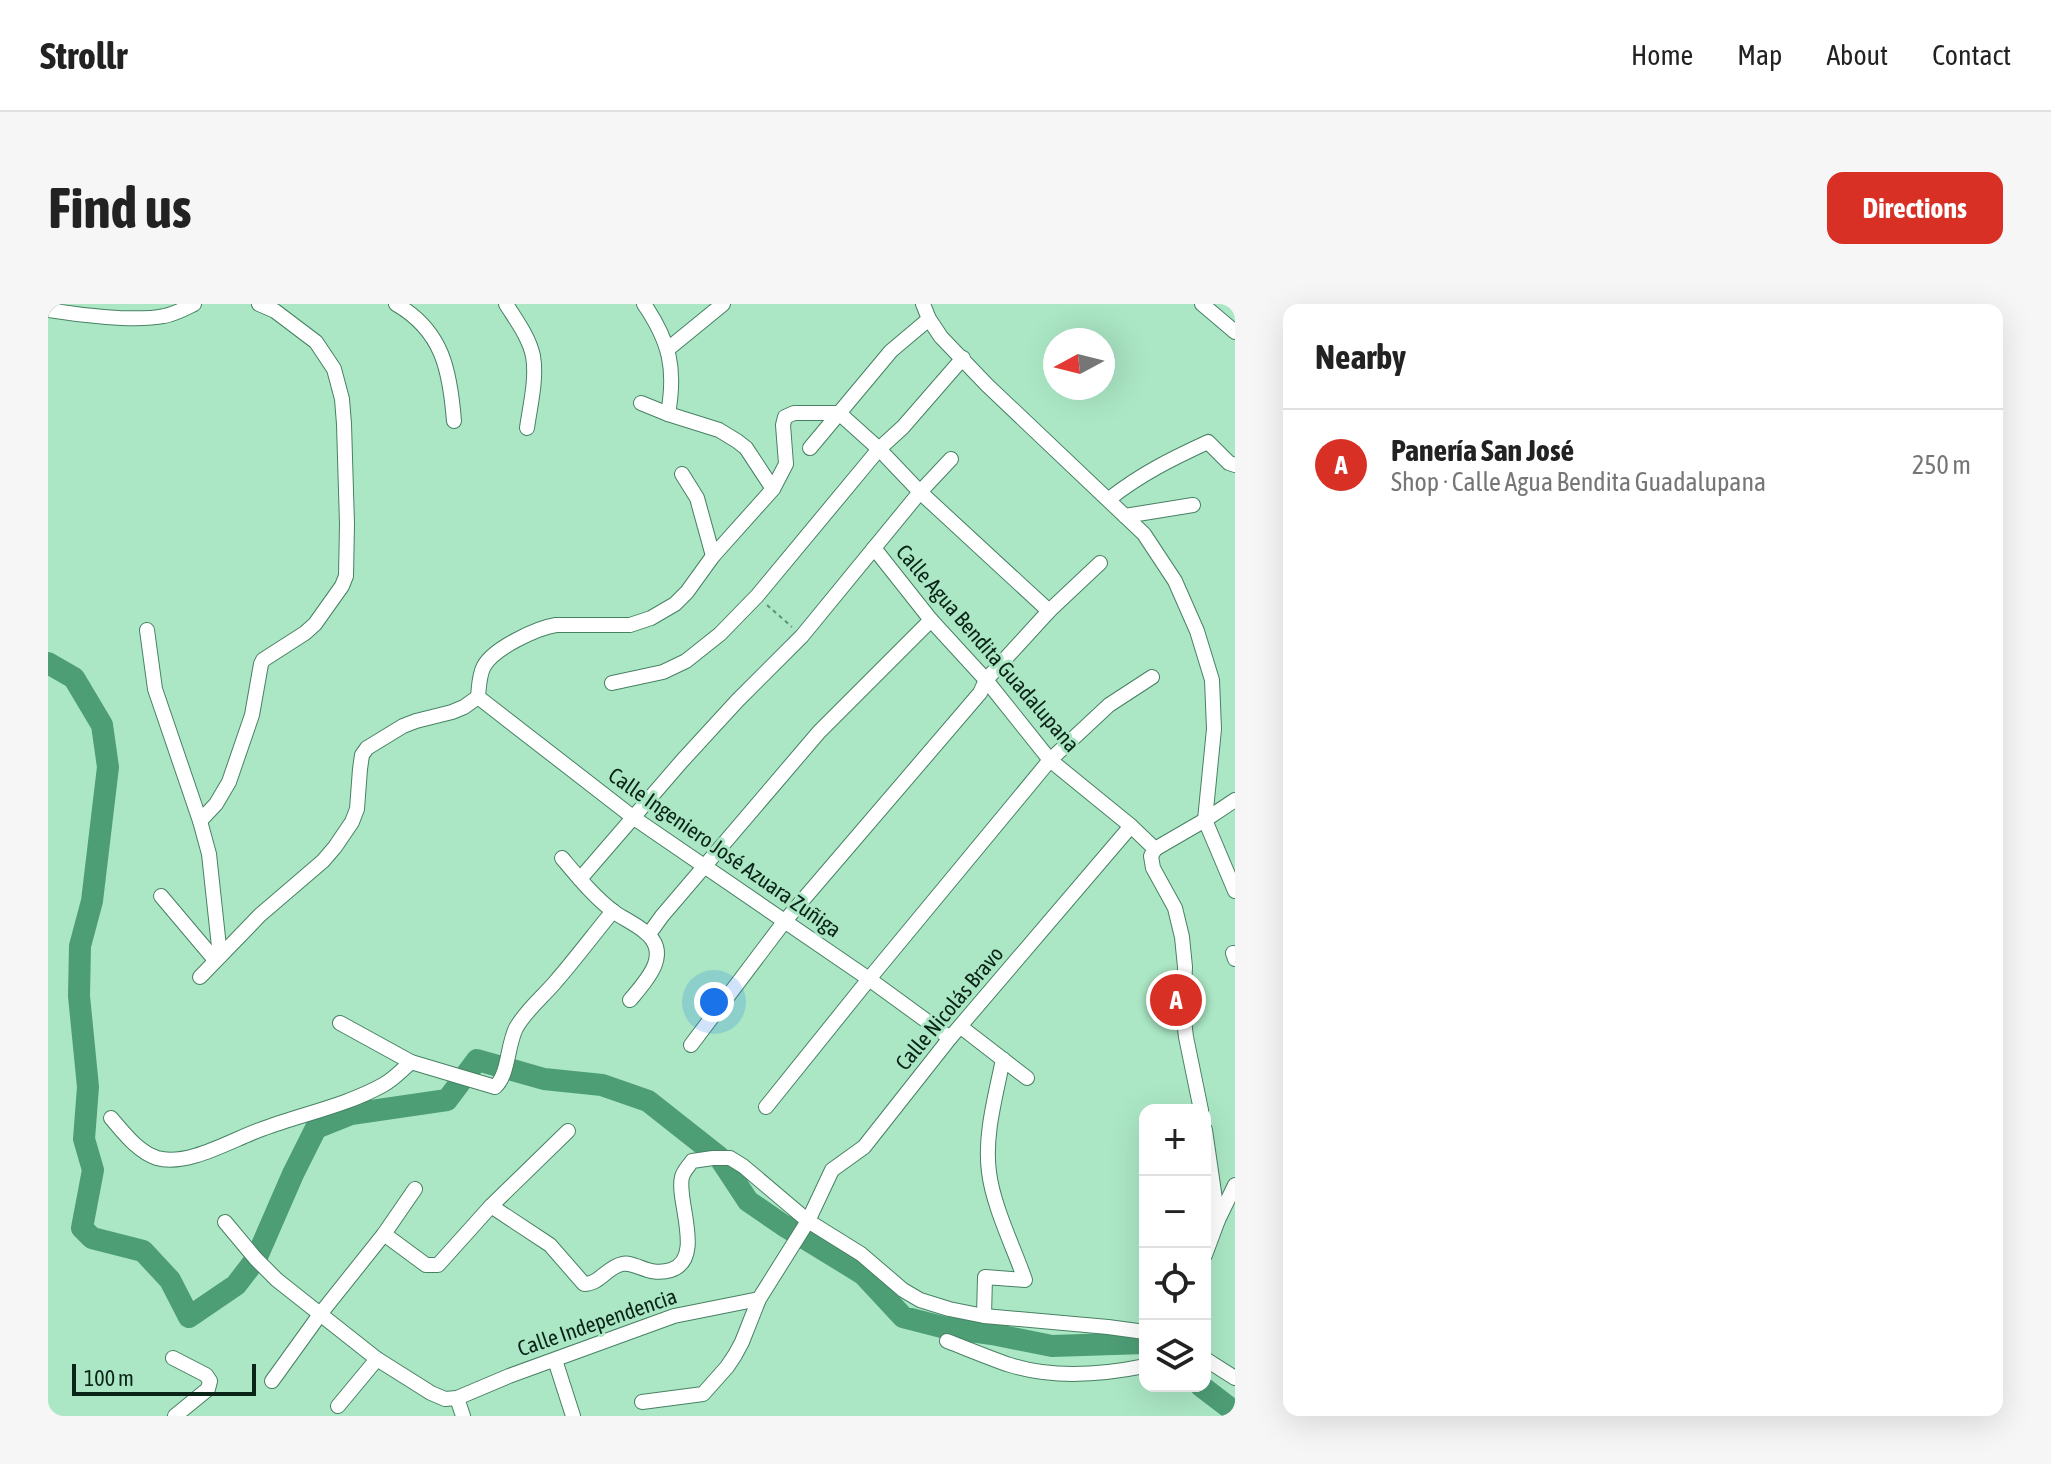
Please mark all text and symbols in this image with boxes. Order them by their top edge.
text: Strollr [40,34,127,77]
text: Home [1631,39,1693,71]
text: Map [1737,39,1782,71]
text: About [1826,39,1888,71]
text: Contact [1932,39,2011,71]
button: Directions [1827,172,2003,244]
text: Find us [48,176,192,240]
north arrow [1043,328,1115,400]
text: Nearby [1315,337,1406,376]
text: Panería San José [1391,433,1574,467]
text: A [1335,450,1347,480]
text: 250 m [1912,450,1971,480]
text: Shop · Calle Agua Bendita Guadalupana [1391,467,1766,497]
street label: Calle Agua Bendita Guadalupana [891,539,1085,757]
street label: Calle Ingeniero José Azuara Zuñiga [604,762,846,942]
street label: Calle Nicolás Bravo [890,941,1008,1075]
pin: A [1150,970,1202,1030]
your location [694,982,734,1022]
map controls [1139,1104,1211,1392]
button: + [1139,1104,1211,1176]
button: − [1139,1176,1211,1248]
button: locate [1139,1248,1211,1320]
street label: Calle Independencia [514,1283,680,1361]
button: layers [1139,1320,1211,1392]
scale bar [72,1360,256,1396]
text: 100 m [84,1365,134,1391]

